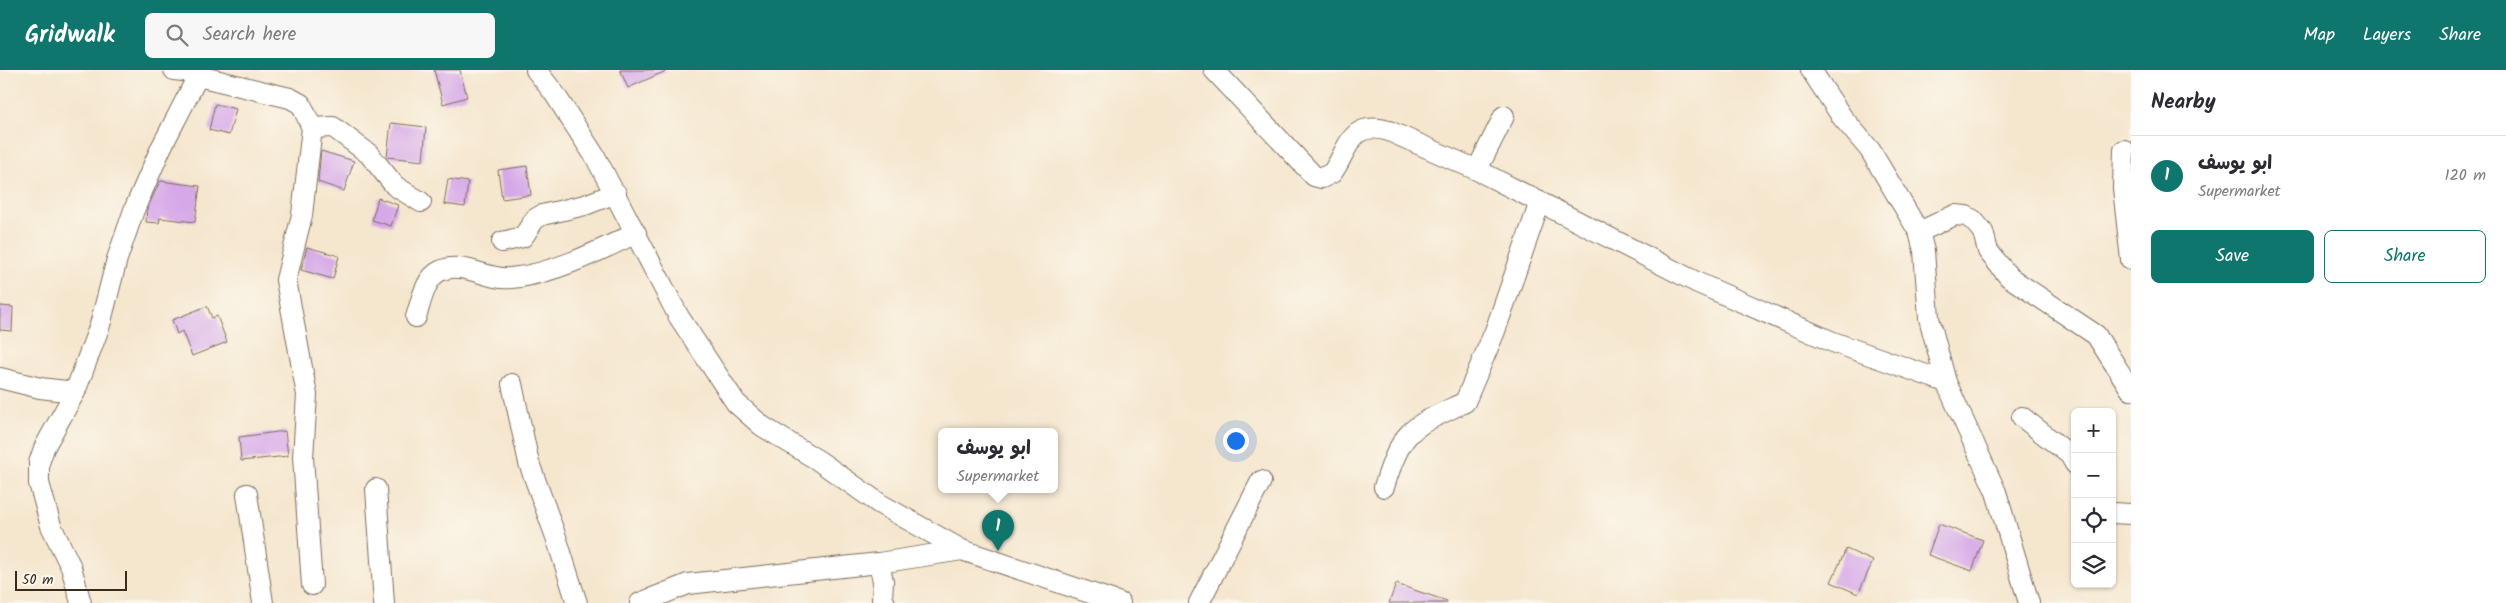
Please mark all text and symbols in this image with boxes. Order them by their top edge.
search box [145,13,495,58]
text: Gridwalk [25,16,115,55]
text: Search here [203,20,296,50]
icon: search [163,21,191,49]
text: Map [2304,21,2335,50]
text: Layers [2363,21,2411,50]
text: Share [2439,21,2481,50]
text: Nearby [2151,86,2216,119]
text: ابو يوسف [2198,149,2272,179]
text: 1 [2165,163,2169,188]
text: 120 m [2445,163,2486,188]
text: Supermarket [2198,179,2281,204]
button: Save [2151,230,2314,283]
button: Share [2324,230,2486,283]
map controls [2071,408,2116,588]
button: + [2071,408,2116,453]
popup [938,428,1058,493]
your location [1223,428,1249,454]
text: ابو يوسف [957,434,1031,464]
button: − [2071,453,2116,498]
text: Supermarket [957,464,1039,489]
button: locate [2071,498,2116,543]
pin: 1 [982,510,1014,551]
button: layers [2071,543,2116,588]
scale bar [15,568,128,591]
text: 50 m [22,569,53,591]

